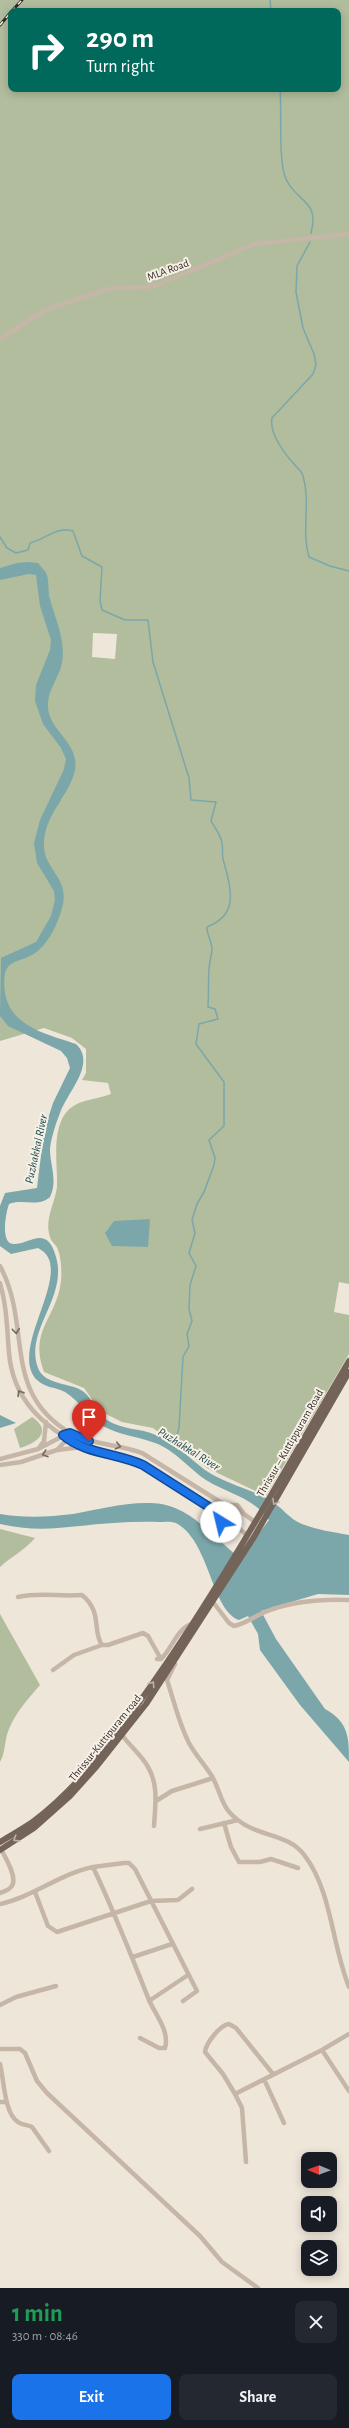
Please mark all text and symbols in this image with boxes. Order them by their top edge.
icon: right [20,24,72,76]
text: 290 m [86,25,154,53]
text: Turn right [86,58,155,76]
street label: MLA Road [146,257,191,283]
water label: Puzhakkal River [23,1112,49,1185]
one-way arrow [11,1328,20,1334]
street label: Thrissur – Kuttippuram Road [255,1387,325,1499]
one-way arrow [18,1391,25,1398]
pin [72,1400,106,1441]
icon: arrive [78,1406,100,1428]
water label: Puzhakkal River [156,1425,223,1473]
one-way arrow [115,1441,121,1449]
one-way arrow [41,1449,48,1458]
one-way arrow [272,1498,279,1505]
position arrow [200,1501,242,1543]
one-way arrow [147,1681,155,1688]
street label: Thrissur-Kuttipuram road [67,1692,143,1783]
one-way arrow [13,1835,20,1842]
north arrow [301,2152,337,2188]
map controls [301,2152,337,2276]
button: sound [301,2196,337,2232]
button: layers [301,2240,337,2276]
button: close [295,2301,337,2343]
text: 1 min [12,2302,63,2326]
text: 330 m · 08:46 [12,2330,78,2343]
button: Exit [12,2374,171,2420]
button: Share [179,2374,337,2420]

